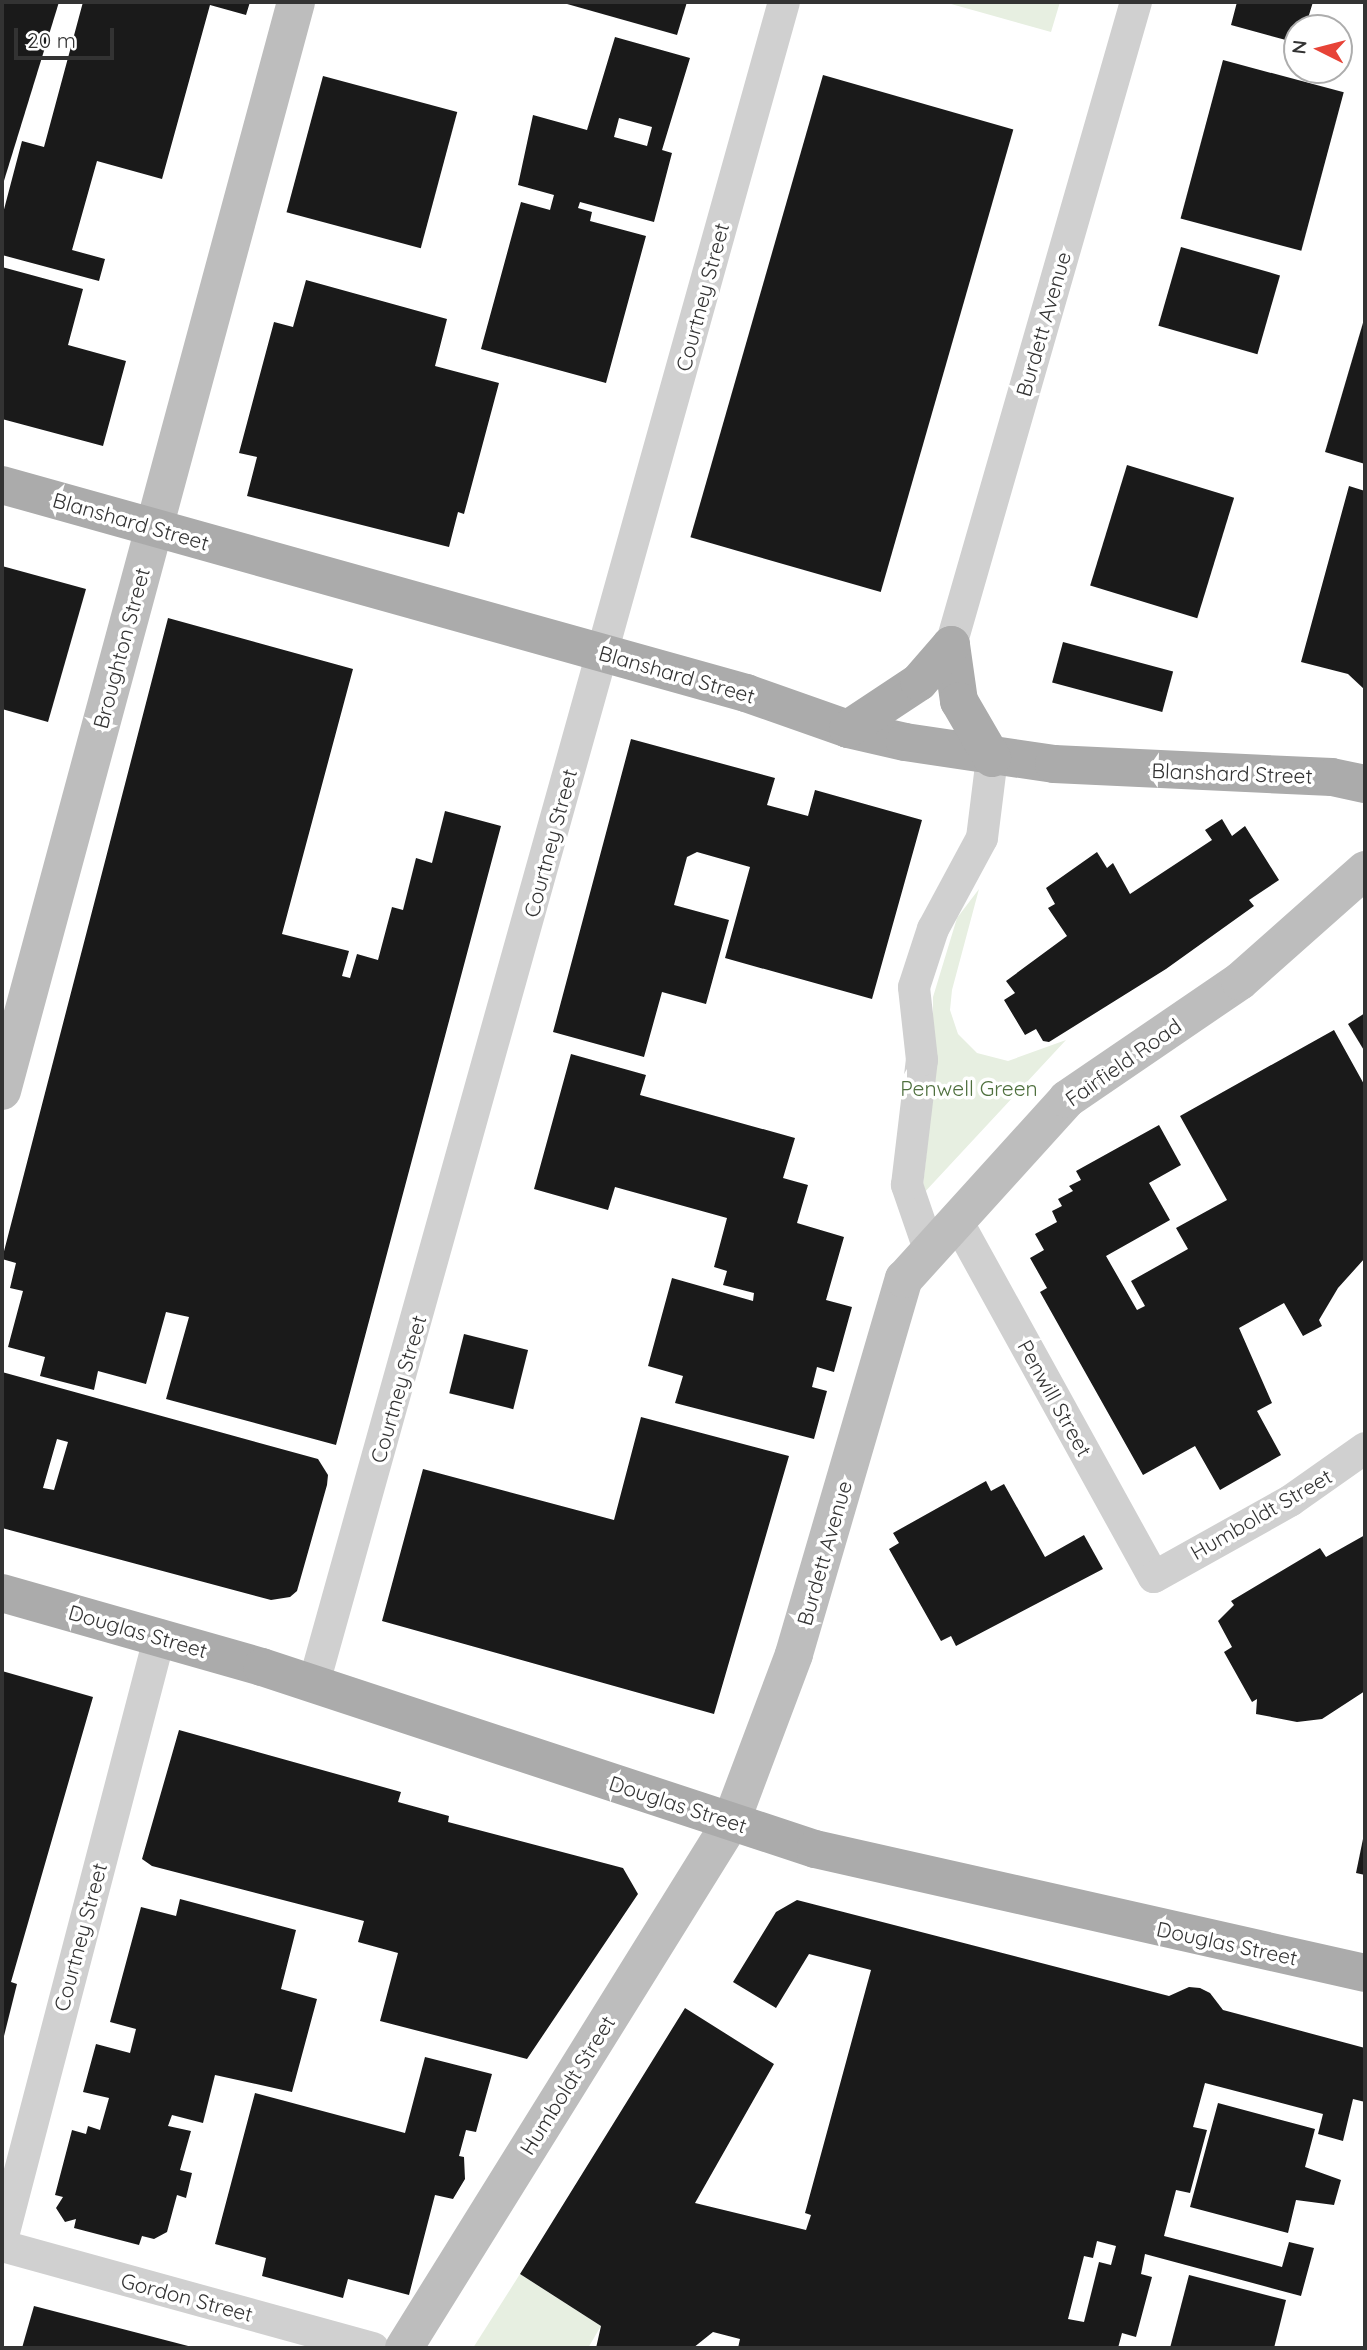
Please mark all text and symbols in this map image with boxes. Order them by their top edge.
scale bar [18,14,117,58]
north arrow [1283,14,1353,84]
text: 20 m [27,27,76,53]
text: N [1286,39,1312,55]
street label: Courtney Street [670,220,734,374]
street label: Burdett Avenue [1010,249,1076,399]
street label: Blanshard Street [50,487,212,555]
street label: Broughton Street [87,565,155,731]
street label: Blanshard Street [596,640,758,708]
street label: Blanshard Street [1151,758,1313,788]
street label: Courtney Street [518,766,582,920]
street label: Fairfield Road [1060,1013,1186,1111]
park label: Penwell Green [900,1075,1038,1101]
street label: Courtney Street [365,1312,431,1466]
street label: Penwill Street [1013,1335,1097,1461]
street label: Humboldt Street [1186,1463,1336,1565]
street label: Burdett Avenue [791,1478,857,1628]
street label: Douglas Street [66,1599,210,1663]
street label: Douglas Street [606,1770,750,1838]
street label: Courtney Street [48,1860,112,2014]
street label: Douglas Street [1154,1916,1300,1970]
street label: Humboldt Street [514,2011,620,2159]
street label: Gordon Street [118,2267,256,2327]

